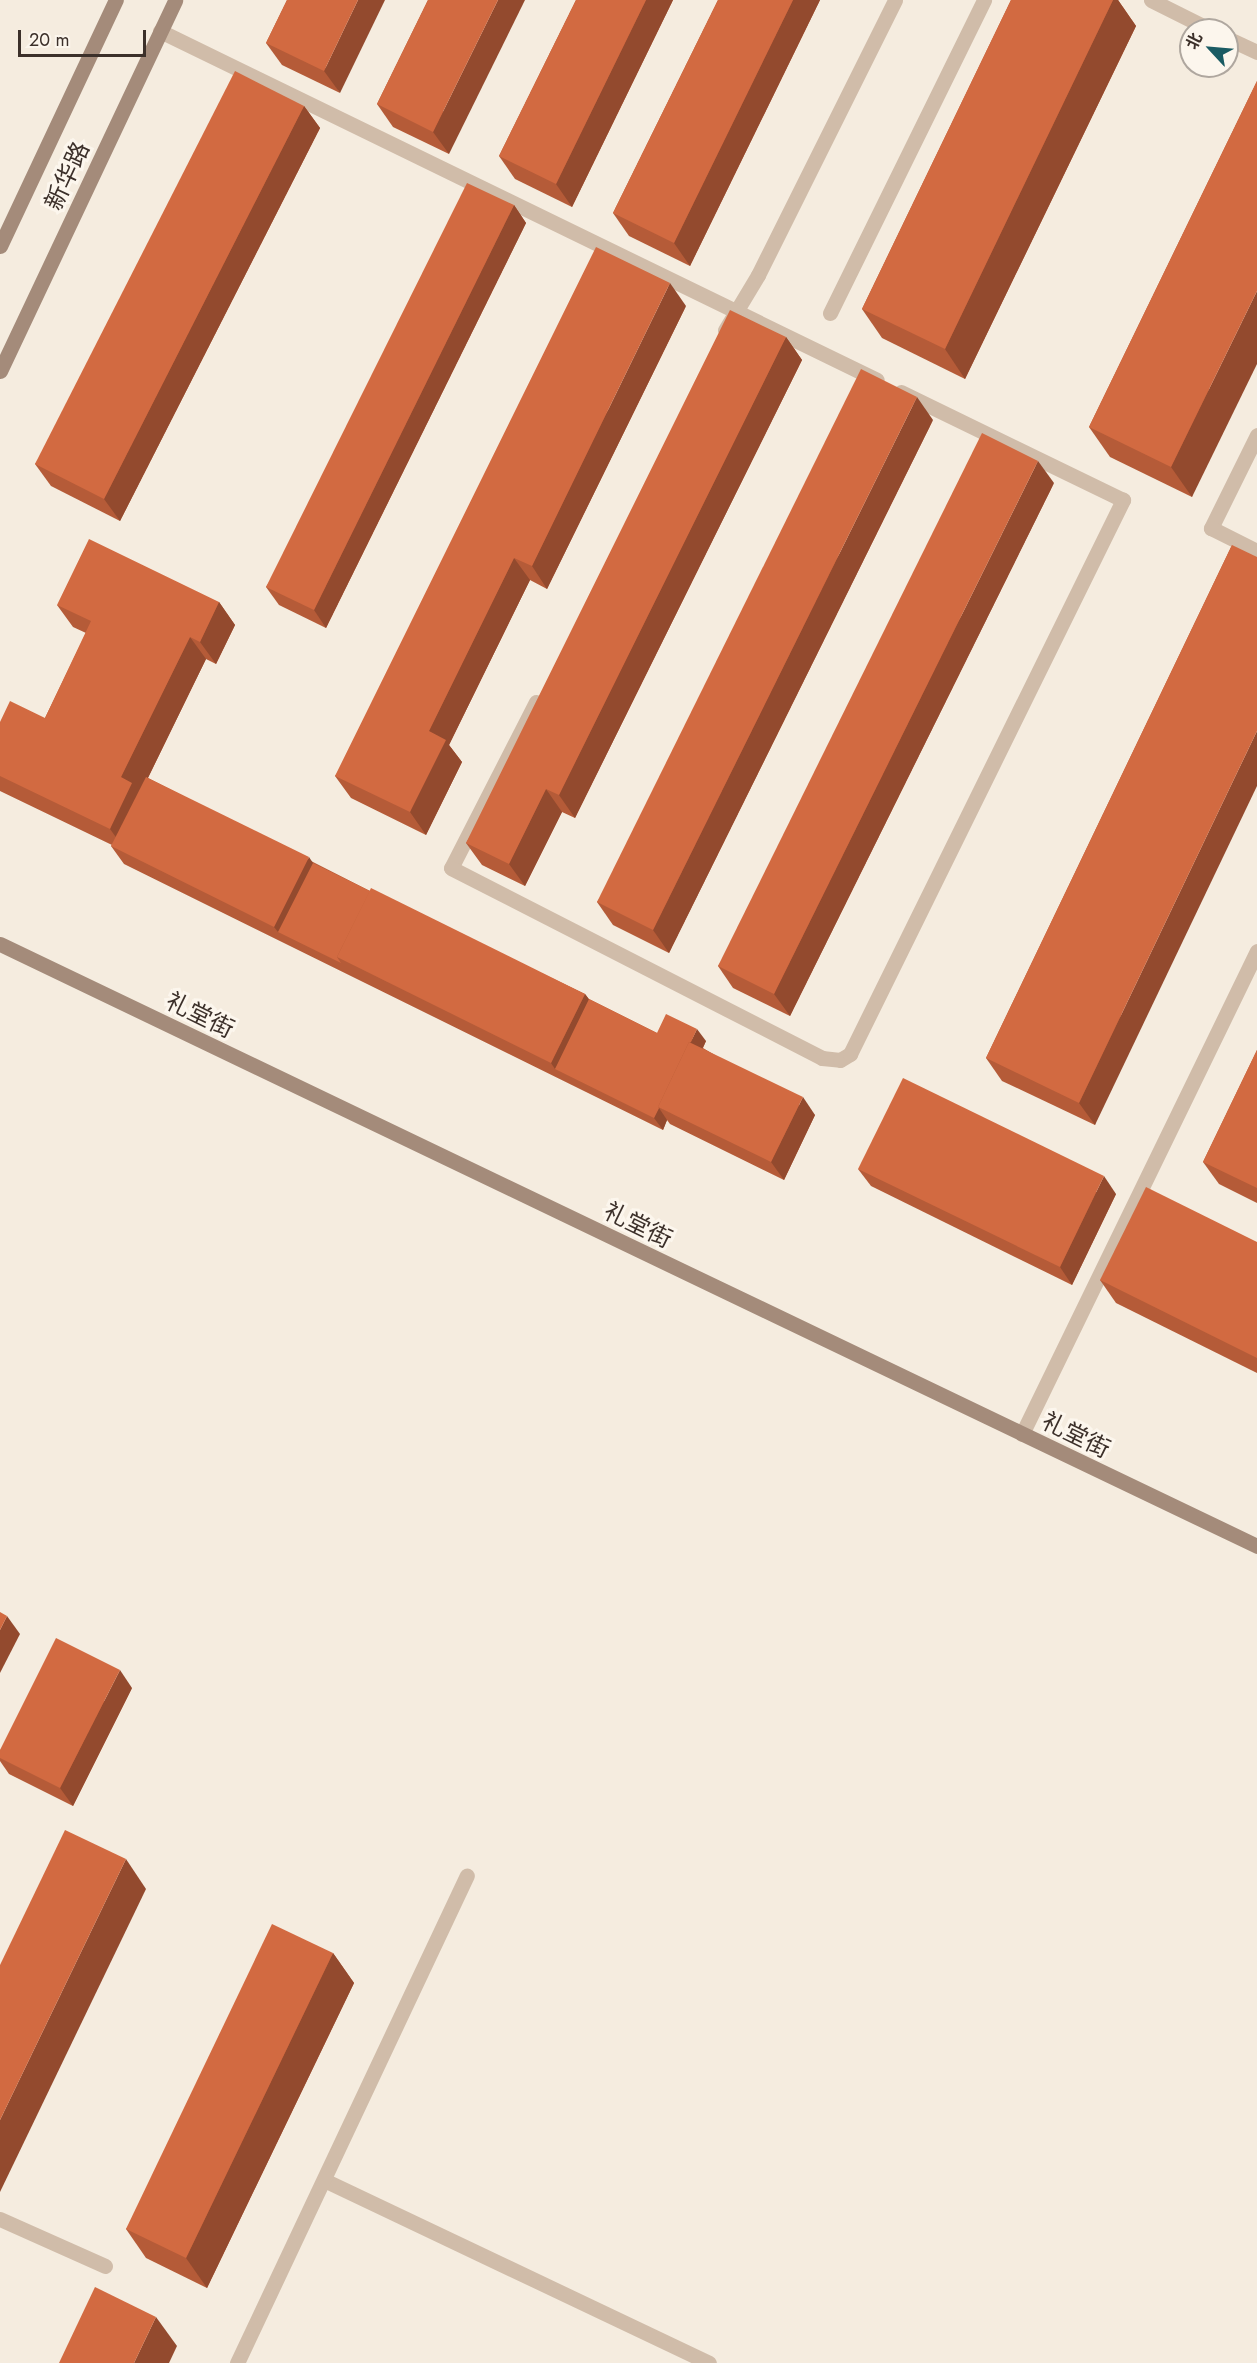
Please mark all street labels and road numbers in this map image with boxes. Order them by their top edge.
street label: 新华路 [39,137,95,215]
street label: 礼堂街 [161,986,239,1044]
street label: 礼堂街 [599,1196,677,1254]
street label: 礼堂街 [1037,1406,1115,1464]

